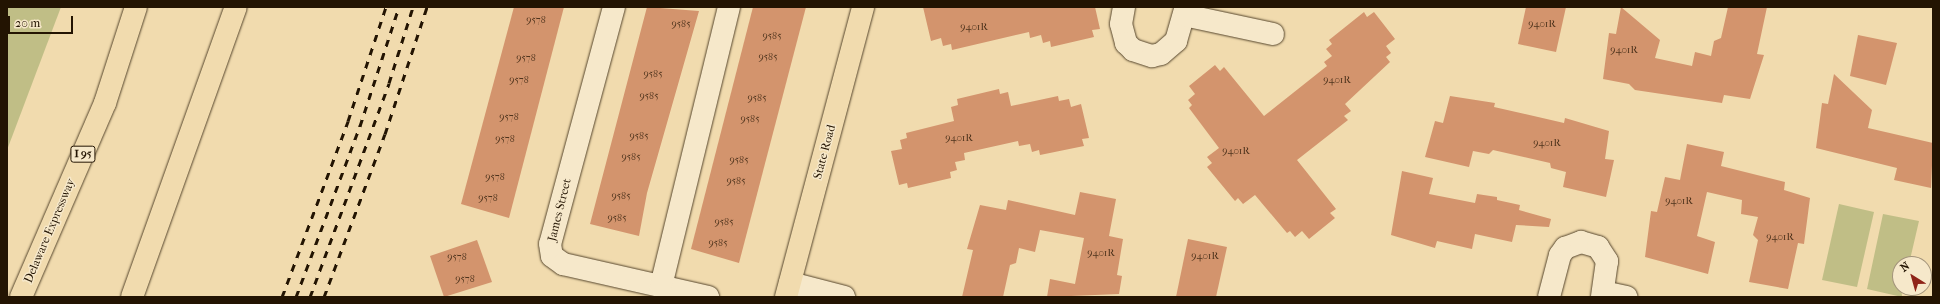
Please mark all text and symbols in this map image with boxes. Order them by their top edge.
scale bar [10,8,75,34]
house number: 9578 [526,15,546,27]
text: 20 m [15,16,40,30]
house number: 9585 [672,19,690,31]
house number: 9401R [1528,19,1556,31]
house number: 9401R [960,22,988,34]
house number: 9585 [763,31,781,43]
house number: 9401R [1610,45,1638,57]
house number: 9585 [759,52,777,64]
house number: 9578 [516,53,536,65]
house number: 9585 [644,69,662,81]
house number: 9578 [509,75,529,87]
house number: 9401R [1323,75,1351,87]
house number: 9585 [640,91,658,103]
house number: 9585 [748,93,766,105]
house number: 9578 [499,112,519,124]
house number: 9585 [741,114,759,126]
street label: State Road [811,123,839,181]
house number: 9585 [630,131,648,143]
house number: 9401R [945,133,973,145]
house number: 9578 [495,134,515,146]
house number: 9401R [1533,138,1561,150]
road number: I 95 [70,145,96,163]
house number: 9401R [1222,146,1250,158]
house number: 9585 [622,152,640,164]
house number: 9585 [730,155,748,167]
house number: 9578 [485,172,505,184]
house number: 9585 [727,176,745,188]
street label: Delaware Expressway [22,177,78,285]
street label: James Street [545,177,575,243]
house number: 9585 [612,191,630,203]
house number: 9578 [478,193,498,205]
house number: 9401R [1665,196,1693,208]
house number: 9585 [608,213,626,225]
house number: 9585 [715,217,733,229]
house number: 9401R [1766,232,1794,244]
house number: 9585 [709,238,727,250]
house number: 9401R [1087,248,1115,260]
house number: 9401R [1191,251,1219,263]
house number: 9578 [447,252,467,264]
north arrow [1892,256,1932,296]
text: N [1898,259,1912,275]
house number: 9578 [455,274,475,286]

